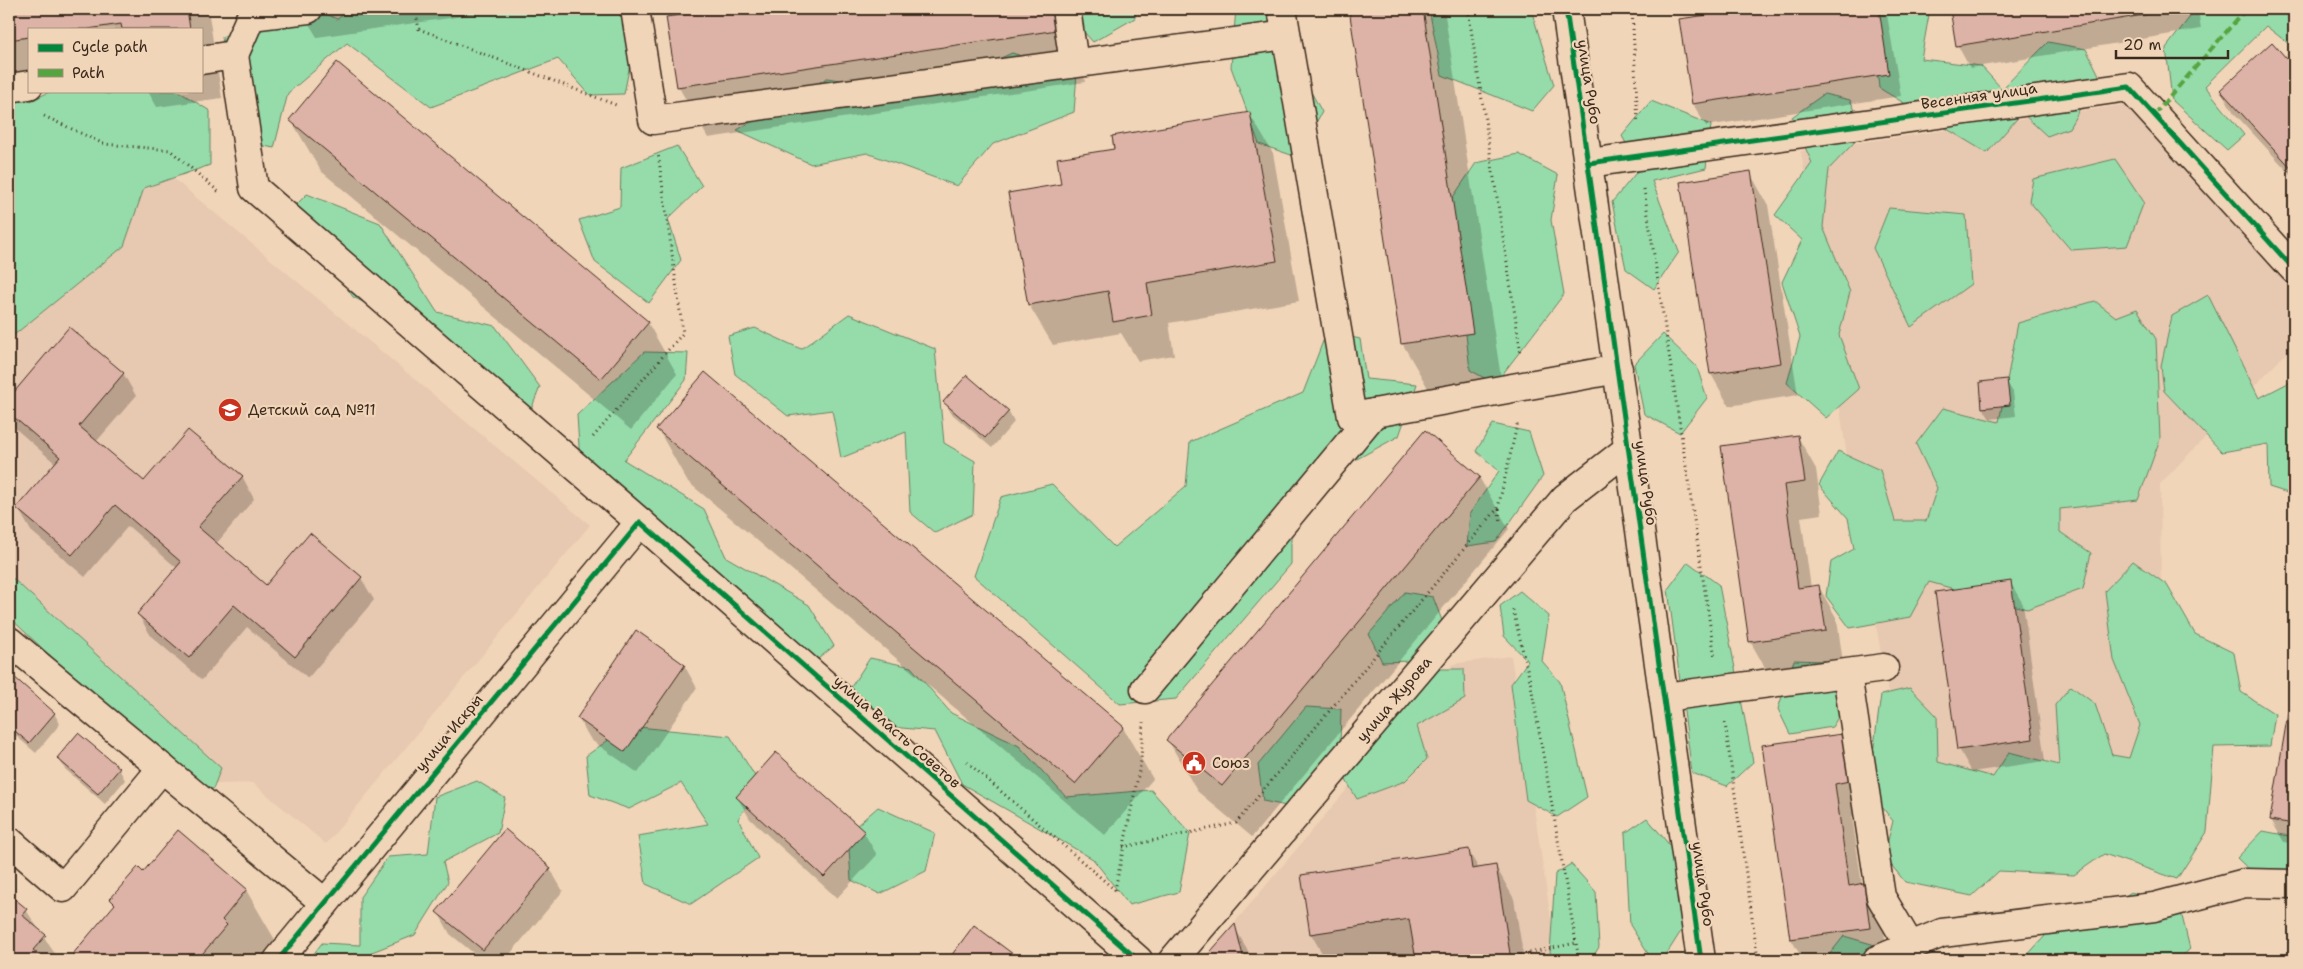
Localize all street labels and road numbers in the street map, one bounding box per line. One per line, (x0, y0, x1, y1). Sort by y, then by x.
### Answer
street label: улица Рубо (1572, 38, 1606, 126)
street label: Весенняя улица (1920, 78, 2039, 114)
street label: улица Рубо (1630, 439, 1662, 527)
street label: улица Журова (1352, 652, 1437, 746)
street label: улица Власть Советов (829, 671, 965, 793)
street label: улица Искры (411, 690, 487, 776)
street label: улица Рубо (1687, 840, 1719, 928)

